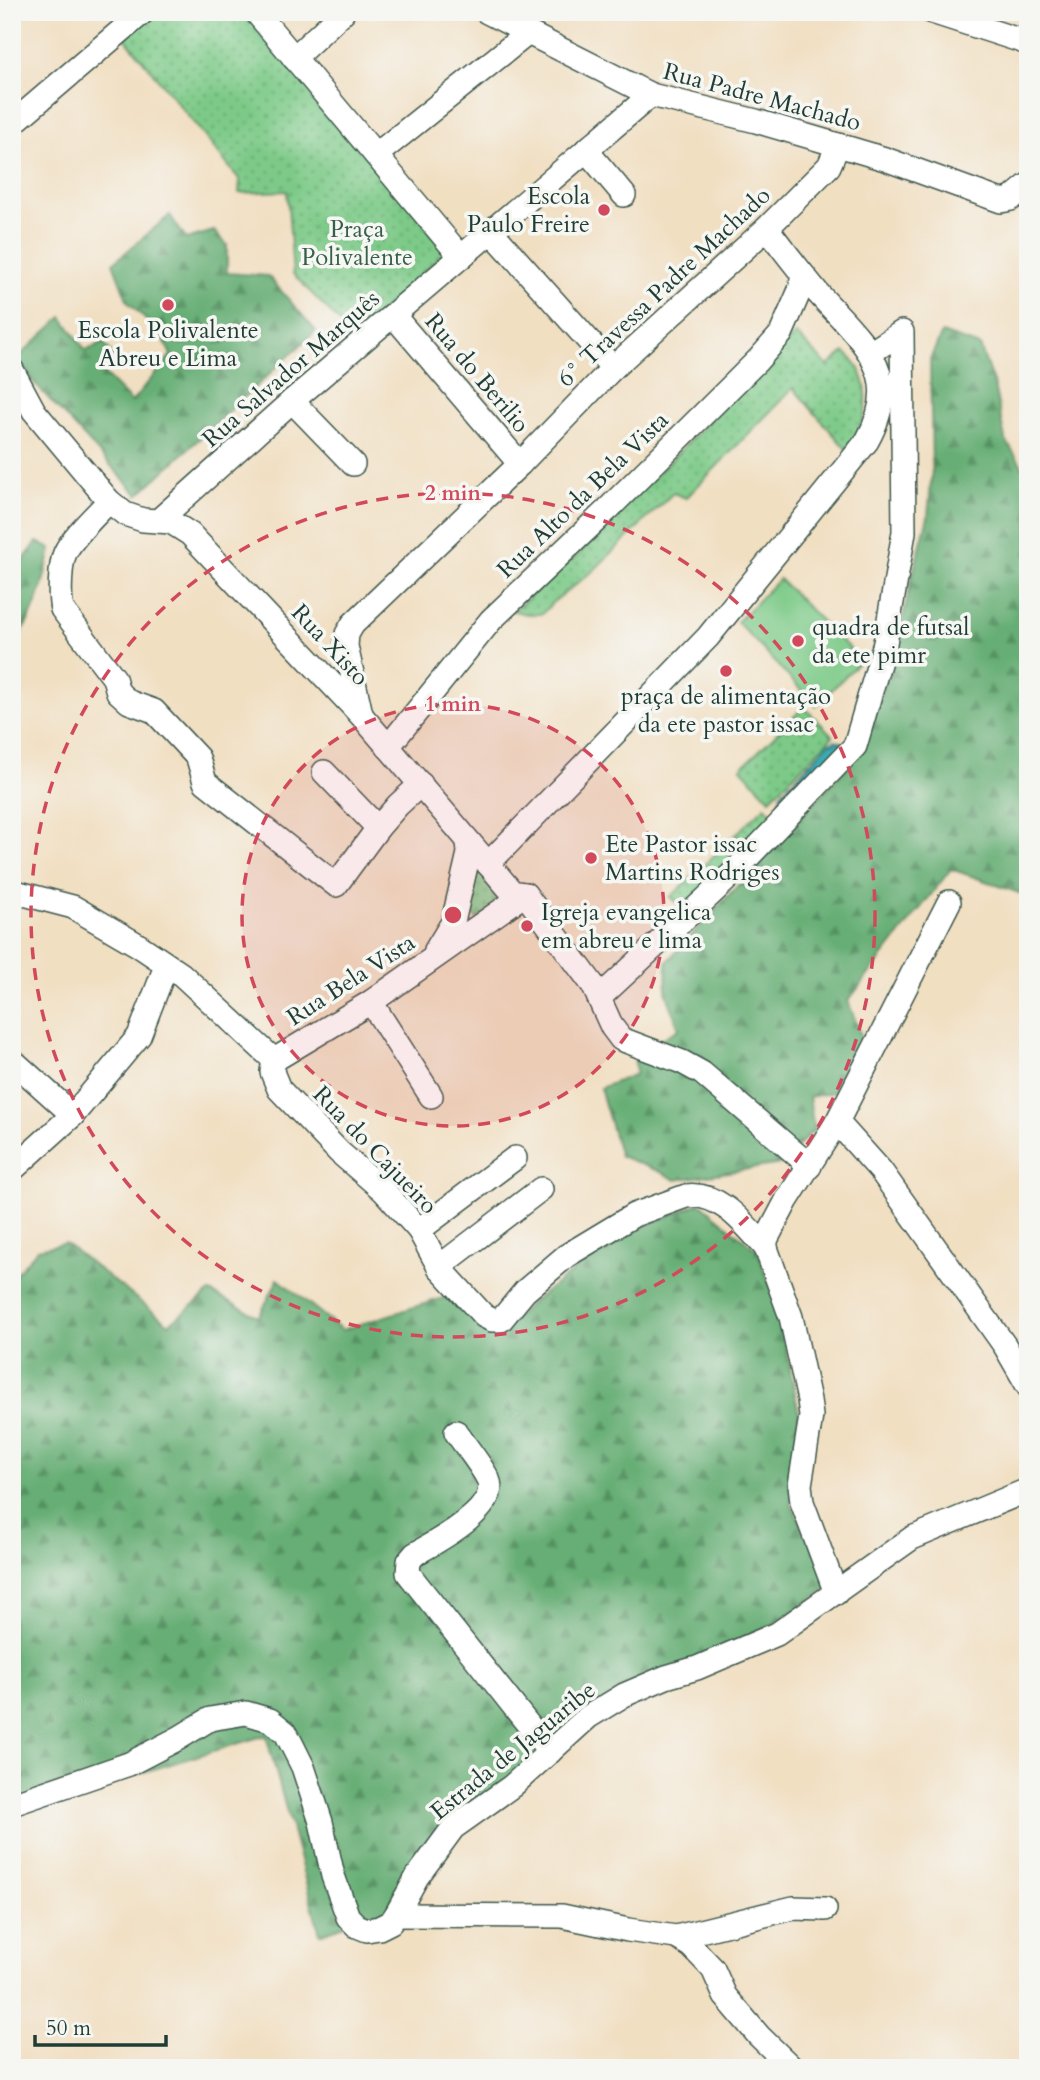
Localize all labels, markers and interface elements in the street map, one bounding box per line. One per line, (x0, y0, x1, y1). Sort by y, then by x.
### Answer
street label: Rua Padre Machado (660, 55, 864, 139)
street label: 6° Travessa Padre Machado (550, 179, 778, 395)
place label: Escola Paulo Freire (467, 180, 591, 241)
marker: Escola Paulo Freire (596, 202, 612, 218)
park label: Praça Polivalente (301, 213, 413, 274)
street label: Rua Salvador Marquês (195, 283, 387, 455)
marker: Escola Polivalente Abreu e Lima (160, 297, 176, 313)
street label: Rua do Berilio (417, 306, 537, 440)
place label: Escola Polivalente Abreu e Lima (77, 314, 259, 375)
street label: Rua Alto da Bela Vista (490, 404, 677, 586)
text: 2 min (425, 479, 481, 508)
street label: Rua Xisto (284, 597, 376, 693)
place label: quadra de futsal da ete pimr (812, 611, 969, 672)
marker: quadra de futsal da ete pimr (790, 633, 806, 649)
marker: praça de alimentação da ete pastor issac (718, 663, 734, 679)
place label: praça de alimentação da ete pastor issac (621, 680, 831, 741)
text: 1 min (425, 690, 481, 719)
place label: Ete Pastor issac Martins Rodriges (605, 828, 779, 889)
marker: Ete Pastor issac Martins Rodriges (583, 850, 599, 866)
place label: Igreja evangelica em abreu e lima (541, 896, 712, 957)
centre of rings (441, 903, 465, 927)
marker: Igreja evangelica em abreu e lima (519, 918, 535, 934)
street label: Rua Bela Vista (280, 926, 422, 1034)
street label: Rua do Cajueiro (305, 1079, 445, 1221)
street label: Estrada de Jaguaribe (423, 1674, 603, 1828)
scale bar (35, 2003, 166, 2047)
text: 50 m (46, 2014, 91, 2043)

